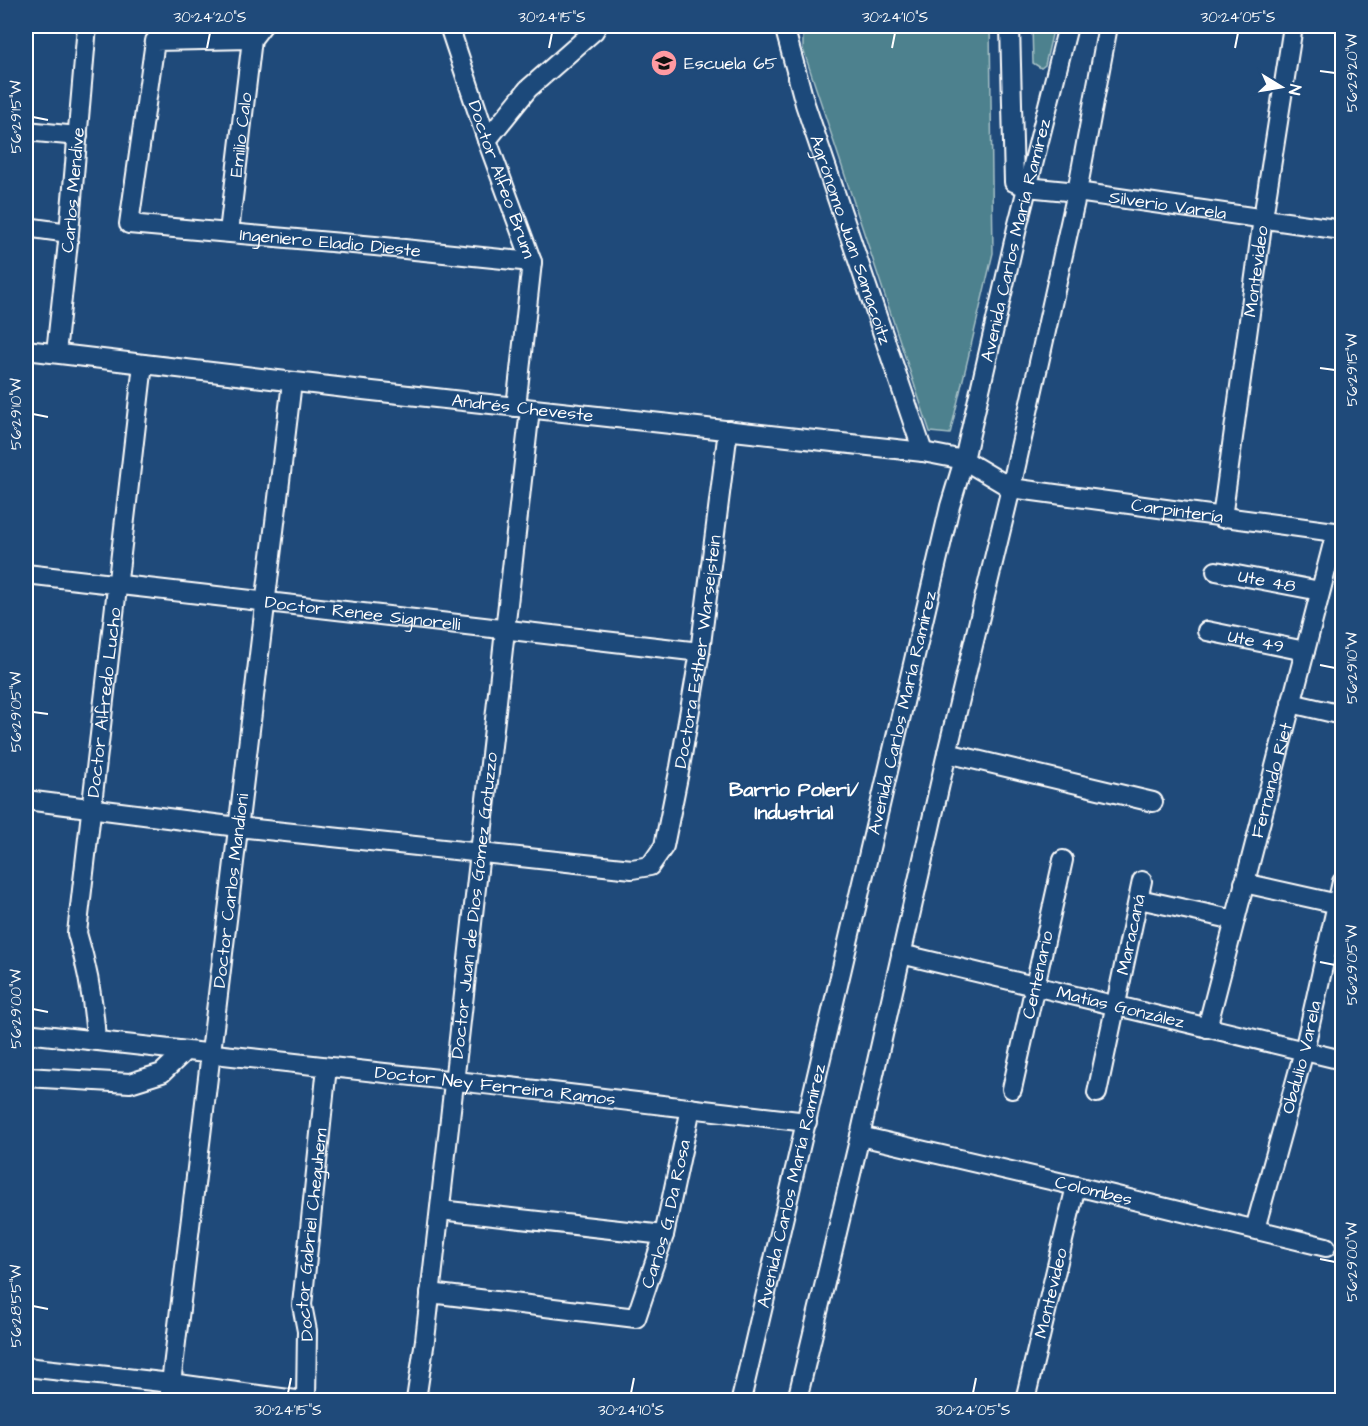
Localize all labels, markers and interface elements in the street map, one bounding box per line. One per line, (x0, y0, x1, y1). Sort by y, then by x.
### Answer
text: 30°24'20"S (174, 7, 247, 28)
text: 30°24'15"S (518, 7, 586, 28)
text: 30°24'10"S (862, 7, 928, 28)
text: 30°24'05"S (1201, 7, 1276, 28)
text: 56°29'20"W (1342, 34, 1363, 112)
school or university icon: Escuela 65 (649, 48, 679, 78)
place label: Escuela 65 (684, 51, 777, 76)
north arrow (1251, 57, 1311, 117)
text: 56°29'15"W (6, 80, 27, 154)
text: N (1283, 83, 1306, 97)
street label: Emilio Calo (223, 91, 258, 178)
street label: Doctor Alfeo Brum (462, 97, 542, 261)
street label: Avenida Carlos María Ramírez (974, 116, 1057, 364)
street label: Carlos Mendive (54, 126, 91, 254)
street label: Agrónomo Juan Samacoitz (804, 132, 898, 348)
street label: Silverio Varela (1107, 184, 1228, 226)
street label: Ingeniero Eladio Dieste (239, 221, 422, 263)
street label: Montevideo (1237, 224, 1274, 319)
text: 56°29'15"W (1342, 333, 1363, 407)
text: 56°29'10"W (6, 378, 27, 450)
street label: Andrés Cheveste (451, 387, 595, 428)
street label: Carpintería (1130, 492, 1225, 529)
street label: Doctora Esther Warsejstein (668, 534, 727, 770)
street label: Ute 48 (1236, 563, 1298, 599)
street label: Avenida Carlos María Ramírez (861, 588, 942, 837)
street label: Doctor Renee Signorelli (264, 589, 462, 637)
street label: Doctor Alfredo Lucho (80, 606, 127, 799)
street label: Ute 49 (1226, 623, 1286, 659)
text: 56°29'10"W (1342, 632, 1363, 704)
text: 56°29'05"W (6, 672, 27, 752)
street label: Fernando Riet (1244, 719, 1299, 841)
street label: Doctor Juan de Dios Gómez Gotuzzo (444, 751, 504, 1060)
district label: Barrio Poleri/ Industrial (729, 776, 860, 827)
street label: Doctor Carlos Mandioni (206, 792, 255, 989)
street label: Maracaná (1110, 892, 1151, 977)
text: 56°29'05"W (1342, 925, 1363, 1005)
street label: Centenario (1016, 928, 1059, 1021)
text: 56°29'00"W (6, 969, 27, 1049)
street label: Matías González (1054, 979, 1187, 1034)
street label: Obdulio Varela (1275, 998, 1327, 1116)
street label: Doctor Ney Ferreira Ramos (373, 1059, 617, 1111)
street label: Avenida Carlos María Ramírez (751, 1061, 832, 1310)
street label: Doctor Gabriel Cheguhem (289, 1127, 333, 1341)
street label: Carlos G. Da Rosa (634, 1137, 696, 1291)
street label: Colombes (1053, 1169, 1135, 1212)
text: 56°29'00"W (1342, 1222, 1363, 1302)
street label: Montevideo (1028, 1245, 1073, 1341)
text: 56°28'55"W (6, 1265, 27, 1347)
text: 30°24'15"S (254, 1400, 322, 1421)
text: 30°24'10"S (598, 1400, 664, 1421)
text: 30°24'05"S (936, 1400, 1011, 1421)

